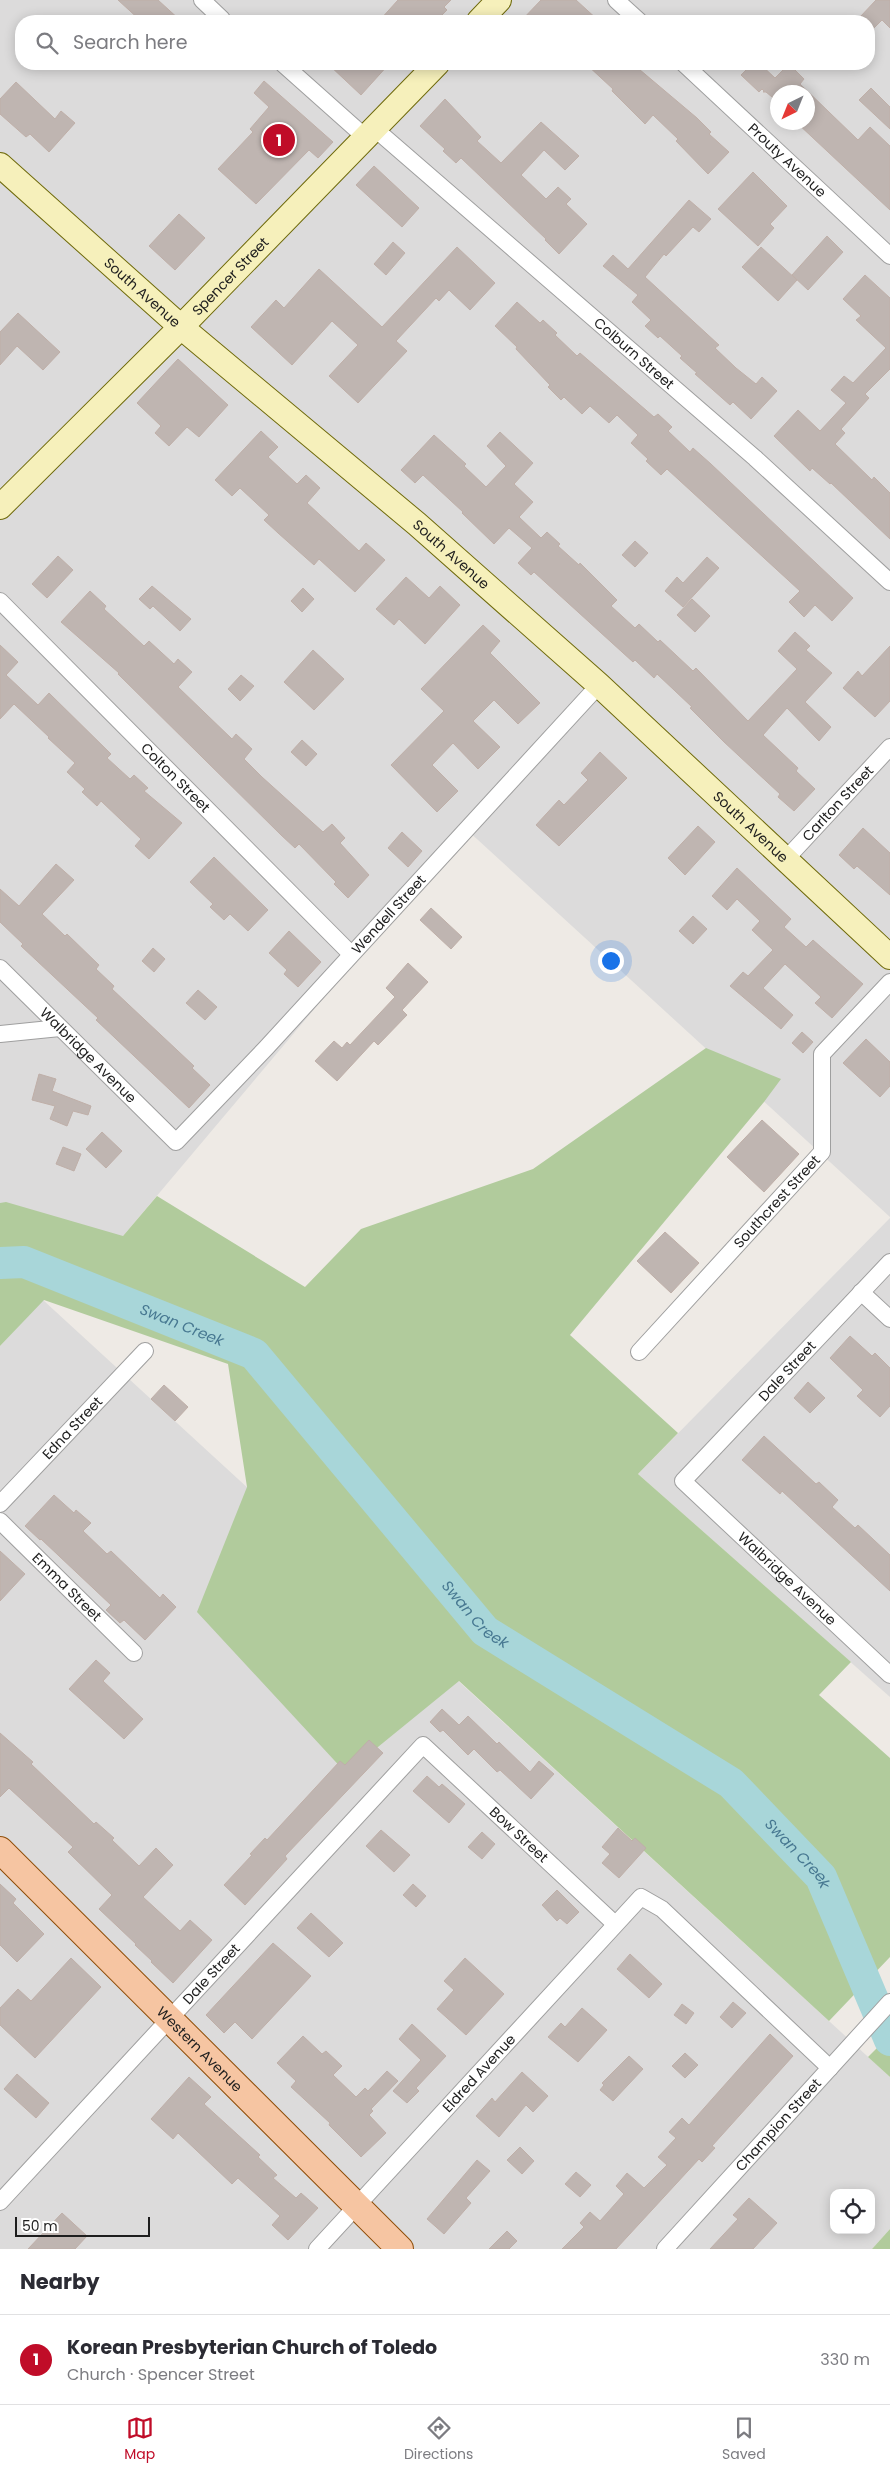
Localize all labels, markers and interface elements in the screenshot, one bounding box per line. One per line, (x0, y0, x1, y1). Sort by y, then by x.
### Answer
search box (15, 15, 875, 70)
icon: search (33, 29, 61, 57)
text: Search here (73, 29, 187, 56)
north arrow (770, 85, 815, 130)
street label: Prouty Avenue (744, 119, 831, 202)
pin: 1 (263, 121, 295, 159)
street label: Spencer Street (187, 233, 273, 320)
street label: South Avenue (100, 253, 185, 332)
street label: Colburn Street (589, 313, 679, 394)
street label: South Avenue (408, 515, 494, 594)
street label: Colton Street (136, 738, 215, 817)
street label: Carlton Street (797, 761, 878, 846)
street label: South Avenue (709, 787, 793, 867)
street label: Wendell Street (347, 870, 430, 958)
your location (598, 948, 624, 974)
street label: Walbridge Avenue (35, 1003, 141, 1108)
street label: Southcrest Street (729, 1151, 825, 1252)
water label: Swan Creek (137, 1298, 228, 1351)
street label: Dale Street (754, 1336, 820, 1406)
street label: Edna Street (37, 1392, 107, 1464)
street label: Walbridge Avenue (733, 1527, 841, 1630)
street label: Emma Street (28, 1548, 106, 1626)
water label: Swan Creek (437, 1576, 514, 1654)
street label: Bow Street (485, 1802, 553, 1867)
water label: Swan Creek (760, 1814, 836, 1893)
street label: Dale Street (178, 1939, 245, 2009)
street label: Western Avenue (152, 2002, 247, 2097)
street label: Eldred Avenue (438, 2029, 520, 2117)
street label: Champion Street (731, 2074, 826, 2176)
map controls (830, 2189, 875, 2234)
button: locate (830, 2189, 875, 2234)
scale bar (15, 2214, 150, 2237)
text: 50 m (22, 2216, 58, 2236)
text: Nearby (20, 2267, 100, 2296)
text: Korean Presbyterian Church of Toledo (67, 2334, 437, 2361)
text: 1 (33, 2348, 39, 2371)
text: 330 m (820, 2348, 870, 2371)
text: Church · Spencer Street (67, 2363, 255, 2386)
tab: Map (124, 2414, 155, 2465)
tab: Directions (404, 2414, 473, 2465)
tab: Saved (722, 2414, 766, 2465)

